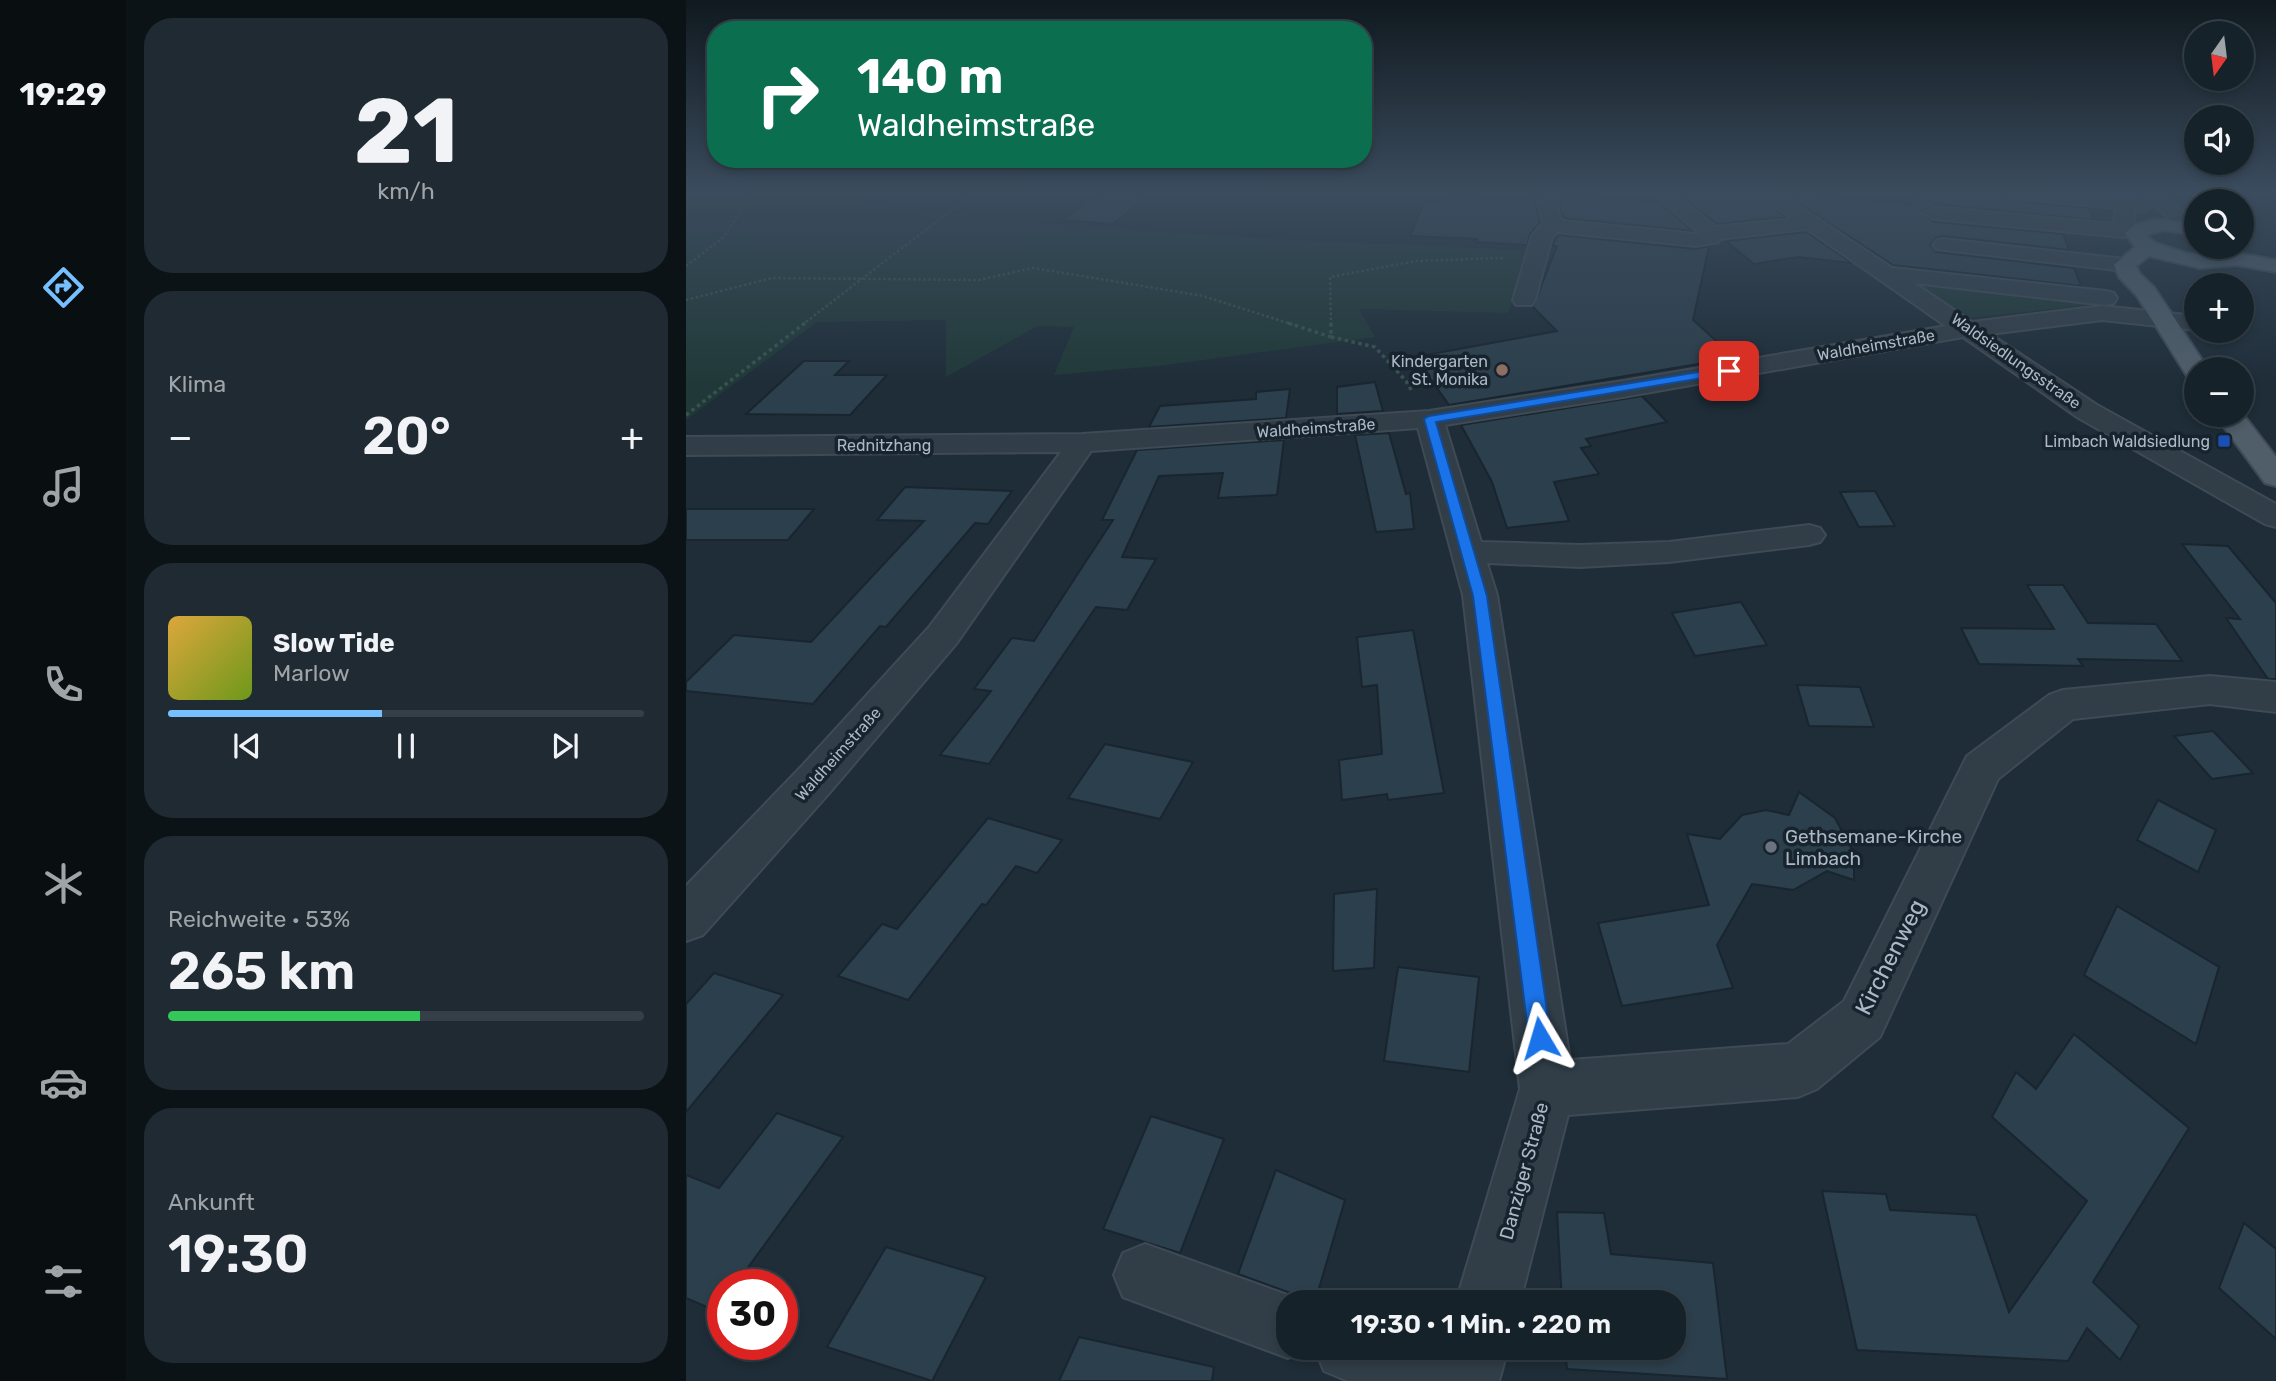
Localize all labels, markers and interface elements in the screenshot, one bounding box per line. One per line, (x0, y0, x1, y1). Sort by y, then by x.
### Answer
north arrow (2184, 21, 2254, 91)
map controls (2184, 21, 2254, 427)
text: 140 m (857, 47, 1003, 105)
icon: right (742, 49, 833, 140)
text: 19:29 (19, 75, 107, 113)
text: 21 (354, 77, 458, 185)
button: sound (2184, 105, 2254, 175)
text: Waldheimstraße (857, 106, 1095, 144)
text: km/h (377, 177, 435, 205)
button: search (2184, 189, 2254, 259)
icon: directions (39, 263, 88, 312)
button: + (2184, 273, 2254, 343)
street label: Waldsiedlungsstraße (1948, 309, 2084, 413)
street label: Waldheimstraße (1816, 325, 1936, 365)
pin (1699, 341, 1759, 401)
place label: Kindergarten St. Monika (1391, 352, 1488, 389)
icon: arrive (1710, 352, 1748, 390)
button: − (2184, 357, 2254, 427)
marker: Kindergarten St. Monika (1494, 362, 1510, 378)
text: Klima (168, 370, 226, 398)
text: 20° (362, 405, 451, 467)
text: − (168, 414, 193, 460)
text: + (620, 414, 644, 460)
street label: Waldheimstraße (1256, 414, 1376, 442)
place label: Limbach Waldsiedlung (2044, 432, 2210, 451)
marker: Limbach Waldsiedlung (2216, 433, 2232, 449)
street label: Rednitzhang (837, 436, 931, 455)
icon: music (39, 462, 88, 511)
text: Slow Tide (273, 628, 395, 659)
text: Marlow (273, 659, 350, 687)
icon: phone (39, 660, 88, 709)
street label: Waldheimstraße (791, 703, 885, 805)
icon: previous (228, 727, 266, 765)
icon: pause (387, 727, 425, 765)
icon: next (546, 727, 584, 765)
place label: Gethsemane-Kirche Limbach (1785, 825, 1962, 870)
marker: Gethsemane-Kirche Limbach (1763, 839, 1779, 855)
icon: climate (39, 859, 88, 908)
street label: Kirchenweg (1849, 895, 1931, 1019)
text: Reichweite · 53% (168, 905, 350, 933)
text: 265 km (168, 940, 355, 1002)
position arrow (1503, 1001, 1577, 1075)
icon: car (39, 1058, 88, 1107)
street label: Danziger Straße (1495, 1100, 1553, 1242)
text: Ankunft (168, 1188, 255, 1216)
text: 19:30 (168, 1223, 309, 1285)
icon: filters (39, 1257, 88, 1306)
speed limit sign: 30 (707, 1269, 798, 1360)
text: 19:30 · 1 Min. · 220 m (1351, 1309, 1611, 1340)

